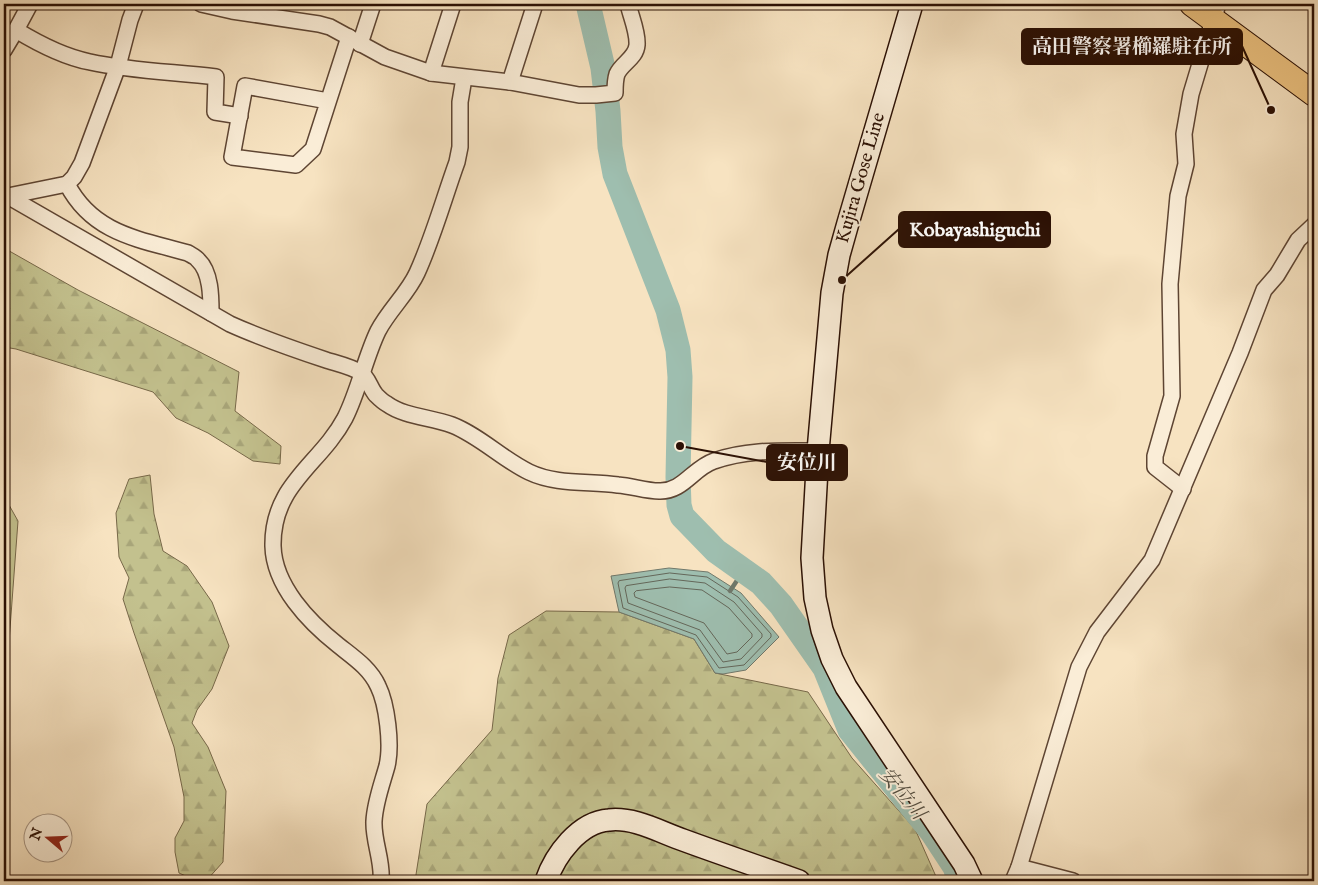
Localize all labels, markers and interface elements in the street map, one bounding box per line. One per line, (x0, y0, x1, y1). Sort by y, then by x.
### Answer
callout: 高田警察署櫛羅駐在所 (1022, 29, 1242, 64)
text: 高田警察署櫛羅駐在所 (1032, 35, 1232, 60)
street label: Kujira Gose Line (831, 110, 891, 246)
callout: Kobayashiguchi (899, 212, 1050, 247)
text: Kobayashiguchi (909, 218, 1041, 243)
callout: 安位川 (767, 445, 847, 480)
text: 安位川 (777, 451, 837, 476)
water label: 安位川 (873, 763, 932, 827)
north arrow (22, 812, 72, 862)
text: N (26, 825, 47, 844)

